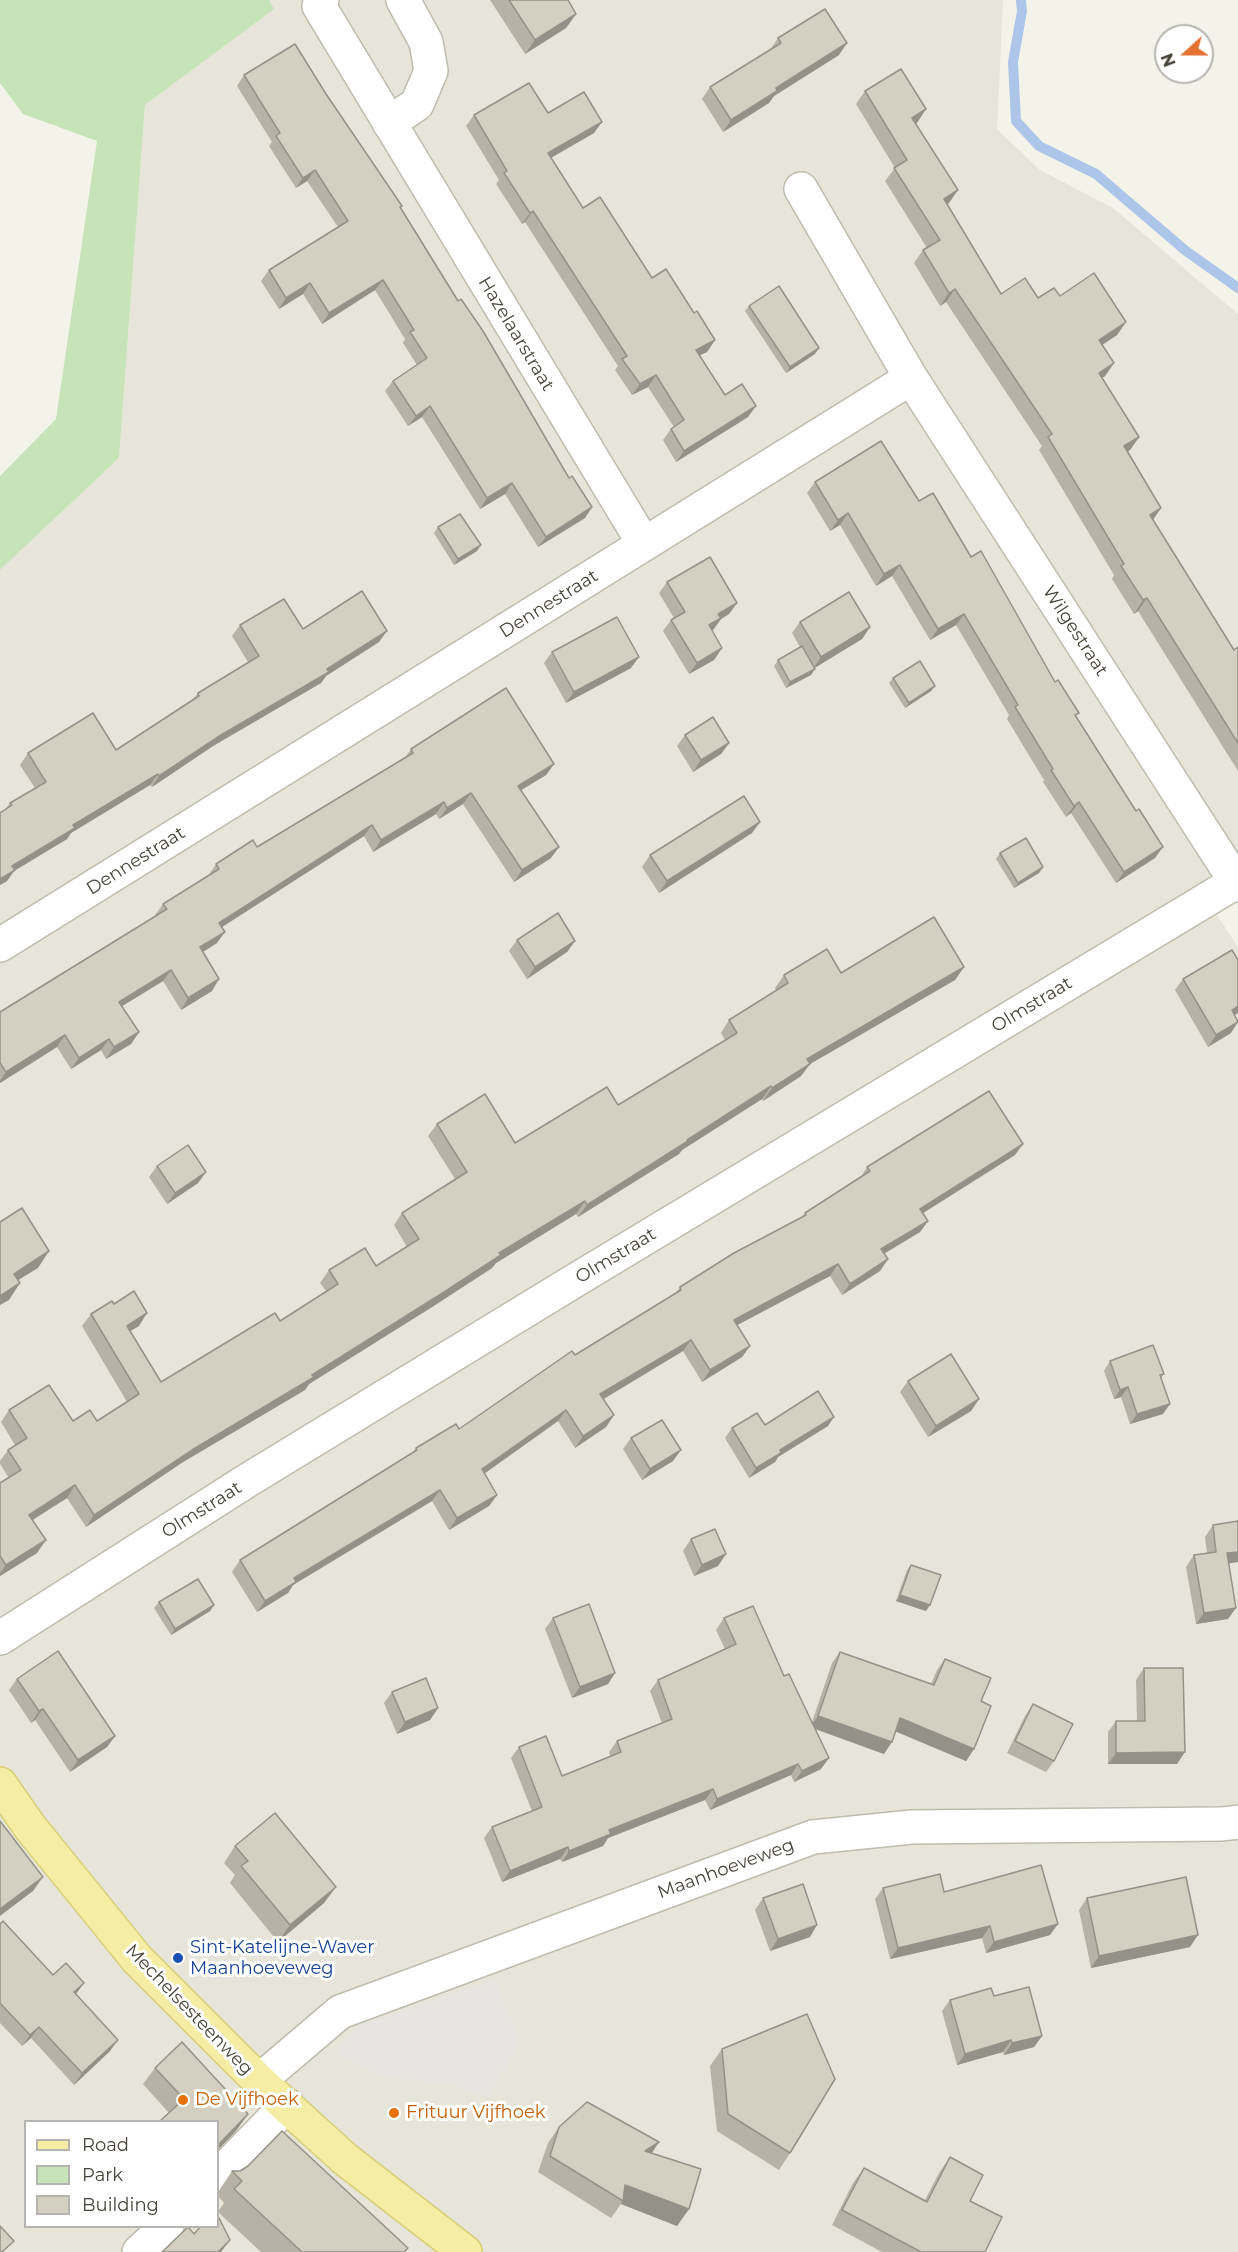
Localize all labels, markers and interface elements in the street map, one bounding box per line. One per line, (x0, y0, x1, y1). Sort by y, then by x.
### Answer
north arrow (1154, 24, 1214, 84)
text: N (1157, 50, 1180, 69)
street label: Hazelaarstraat (473, 273, 559, 395)
street label: Dennestraat (496, 565, 602, 643)
street label: Wilgestraat (1038, 582, 1112, 680)
street label: Dennestraat (83, 822, 189, 900)
street label: Olmstraat (988, 973, 1076, 1037)
street label: Olmstraat (572, 1224, 660, 1288)
street label: Olmstraat (158, 1477, 246, 1543)
street label: Maanhoeveweg (655, 1834, 797, 1904)
place label: Sint-Katelijne-Waver Maanhoeveweg (190, 1937, 374, 1980)
street label: Mechelsesteenweg (121, 1940, 257, 2080)
marker: Sint-Katelijne-Waver Maanhoeveweg (171, 1951, 185, 1965)
place label: De Vijfhoek (195, 2089, 299, 2111)
marker: De Vijfhoek (176, 2093, 190, 2107)
place label: Frituur Vijfhoek (406, 2102, 546, 2124)
marker: Frituur Vijfhoek (387, 2106, 401, 2120)
legend (24, 2120, 219, 2228)
text: Road (82, 2134, 129, 2156)
text: Park (82, 2164, 123, 2186)
text: Building (82, 2194, 159, 2216)

